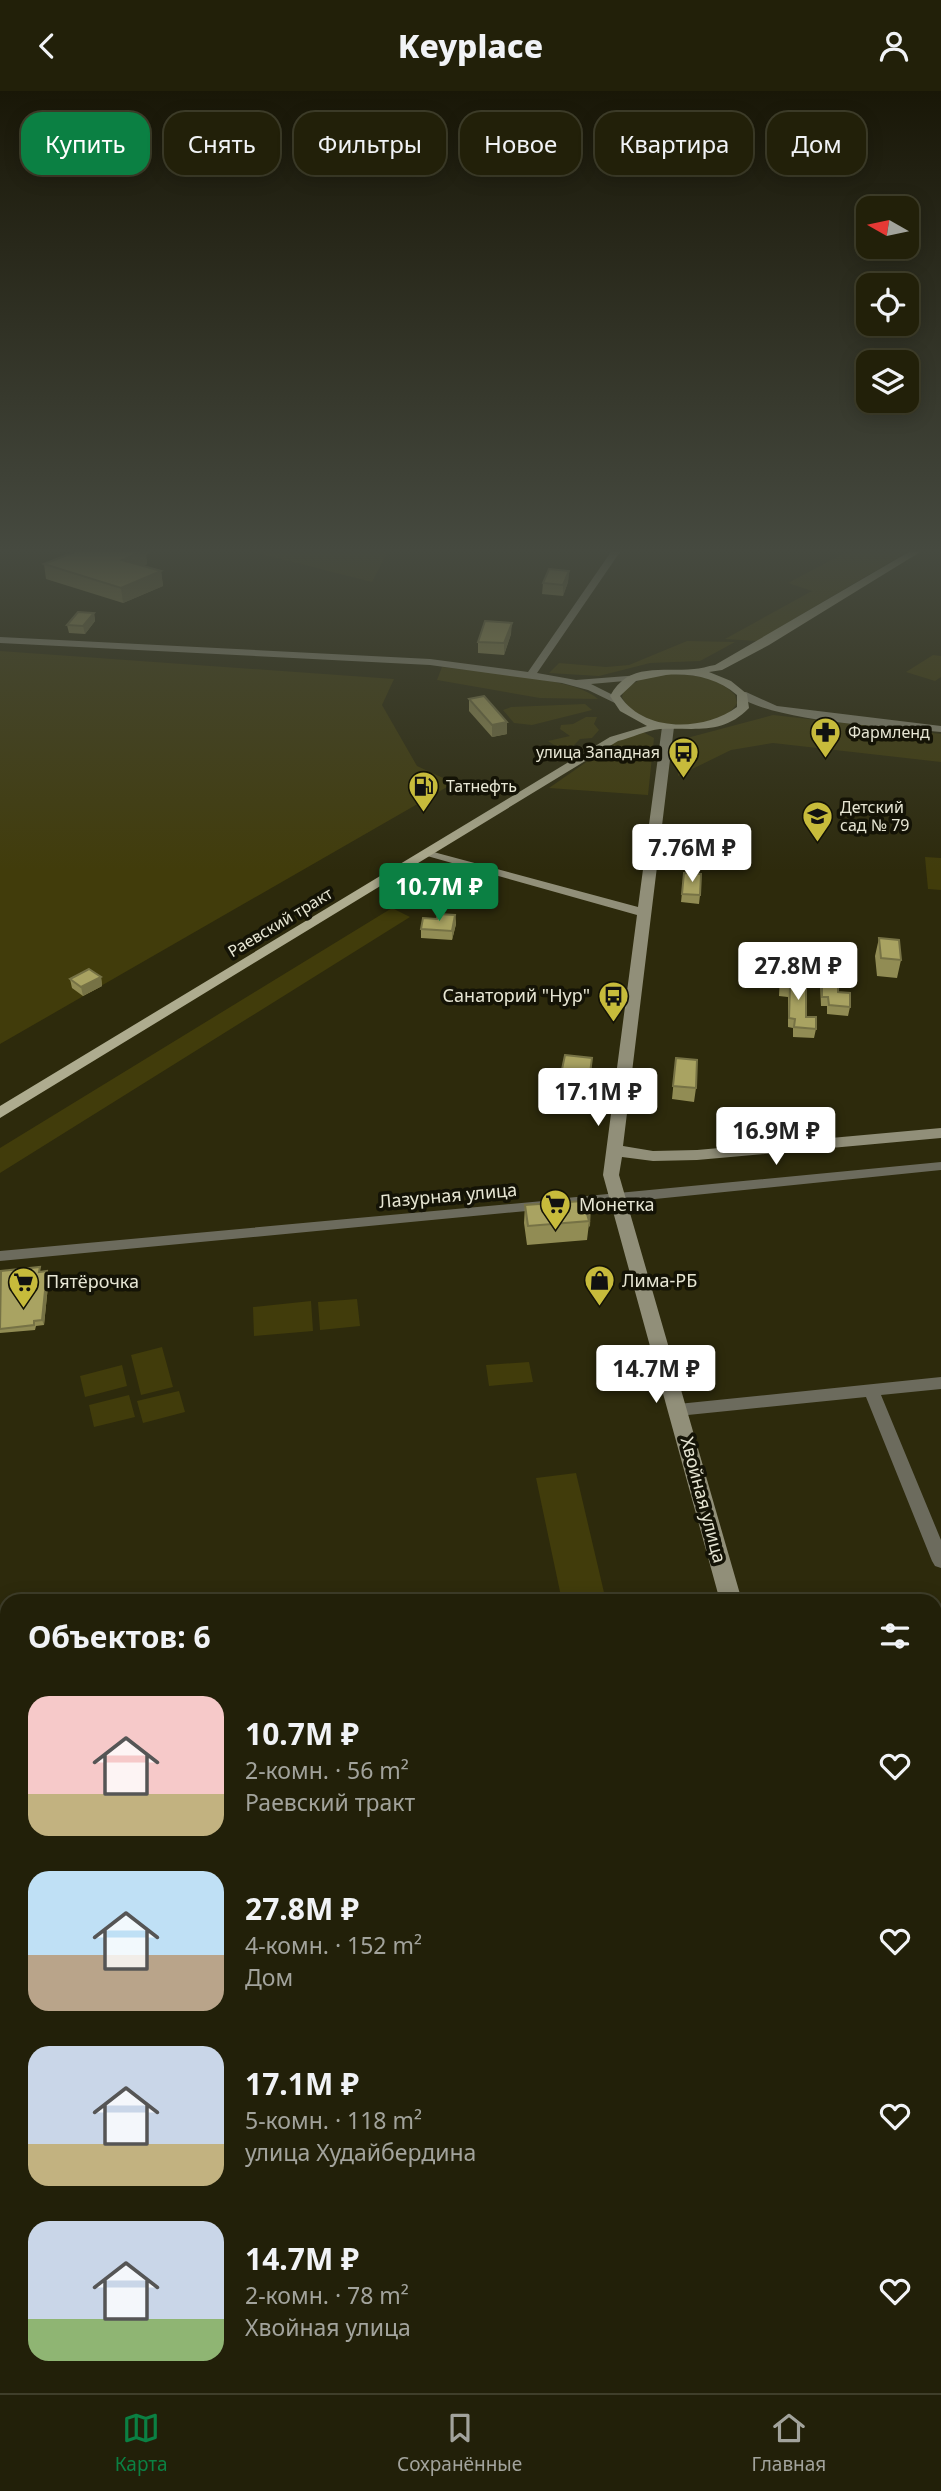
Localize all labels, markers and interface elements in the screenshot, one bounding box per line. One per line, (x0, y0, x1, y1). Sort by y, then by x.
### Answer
text: Keyplace (398, 24, 543, 67)
icon: back (28, 27, 66, 65)
icon: person (875, 27, 913, 65)
chip: Купить (21, 112, 150, 175)
chip: Снять (164, 112, 280, 175)
chip: Фильтры (294, 112, 446, 175)
chip: Новое (460, 112, 581, 175)
chip: Квартира (595, 112, 753, 175)
chip: Дом (767, 112, 866, 175)
north arrow (856, 196, 919, 259)
map controls (856, 196, 919, 413)
button: locate (856, 273, 919, 336)
button: layers (856, 350, 919, 413)
pharmacy icon: Фармленд (808, 715, 842, 759)
place label: Фармленд (848, 721, 930, 743)
bus stop icon: улица Западная (666, 735, 700, 779)
place label: улица Западная (536, 741, 660, 763)
fuel station icon: Татнефть (406, 769, 440, 813)
place label: Татнефть (446, 775, 517, 797)
place label: Детский сад № 79 (840, 796, 909, 836)
school or university icon: Детский сад № 79 (800, 799, 834, 843)
pin: 7.76M ₽ (627, 825, 757, 884)
text: 7.76M ₽ (648, 831, 736, 863)
pin: 10.7M ₽ (374, 863, 504, 923)
text: 10.7M ₽ (395, 870, 483, 902)
street label: Раевский тракт (224, 882, 337, 962)
pin: 27.8M ₽ (733, 943, 863, 1002)
text: 27.8M ₽ (754, 949, 842, 981)
bus stop icon: Санаторий "Нур" (596, 979, 630, 1023)
place label: Санаторий "Нур" (443, 983, 590, 1007)
pin: 17.1M ₽ (533, 1069, 663, 1128)
text: 17.1M ₽ (554, 1075, 642, 1107)
pin: 16.9M ₽ (711, 1107, 841, 1167)
text: 16.9M ₽ (732, 1114, 820, 1146)
street label: Лазурная улица (378, 1177, 518, 1213)
supermarket icon: Монетка (539, 1188, 573, 1232)
place label: Монетка (579, 1192, 654, 1216)
shop icon: Лима-РБ (582, 1264, 616, 1308)
supermarket icon: Пятёрочка (6, 1265, 40, 1309)
place label: Лима-РБ (622, 1268, 697, 1292)
place label: Пятёрочка (46, 1269, 139, 1293)
pin: 14.7M ₽ (591, 1345, 721, 1405)
text: 14.7M ₽ (612, 1352, 700, 1384)
street label: Хвойная улица (676, 1434, 732, 1566)
text: Объектов: 6 (28, 1616, 211, 1657)
icon: filters (876, 1617, 914, 1655)
text: 10.7M ₽ (245, 1713, 359, 1754)
icon: home (84, 1724, 168, 1808)
icon: heart (876, 1747, 914, 1785)
text: 2-комн. · 56 m² (245, 1754, 409, 1786)
text: Раевский тракт (245, 1786, 415, 1818)
text: 27.8M ₽ (245, 1888, 359, 1929)
icon: home (84, 1899, 168, 1983)
icon: heart (876, 1922, 914, 1960)
text: 4-комн. · 152 m² (245, 1929, 422, 1961)
text: Дом (245, 1961, 293, 1993)
text: 17.1M ₽ (245, 2063, 359, 2104)
icon: home (84, 2074, 168, 2158)
icon: heart (876, 2097, 914, 2135)
text: 5-комн. · 118 m² (245, 2104, 422, 2136)
text: улица Худайбердина (245, 2136, 476, 2168)
text: 14.7M ₽ (245, 2238, 359, 2279)
icon: home (84, 2249, 168, 2333)
icon: heart (876, 2272, 914, 2310)
text: 2-комн. · 78 m² (245, 2279, 409, 2311)
text: Хвойная улица (245, 2311, 411, 2343)
tab: Карта (115, 2409, 168, 2477)
tab: Сохранённые (397, 2409, 522, 2477)
tab: Главная (752, 2409, 826, 2477)

